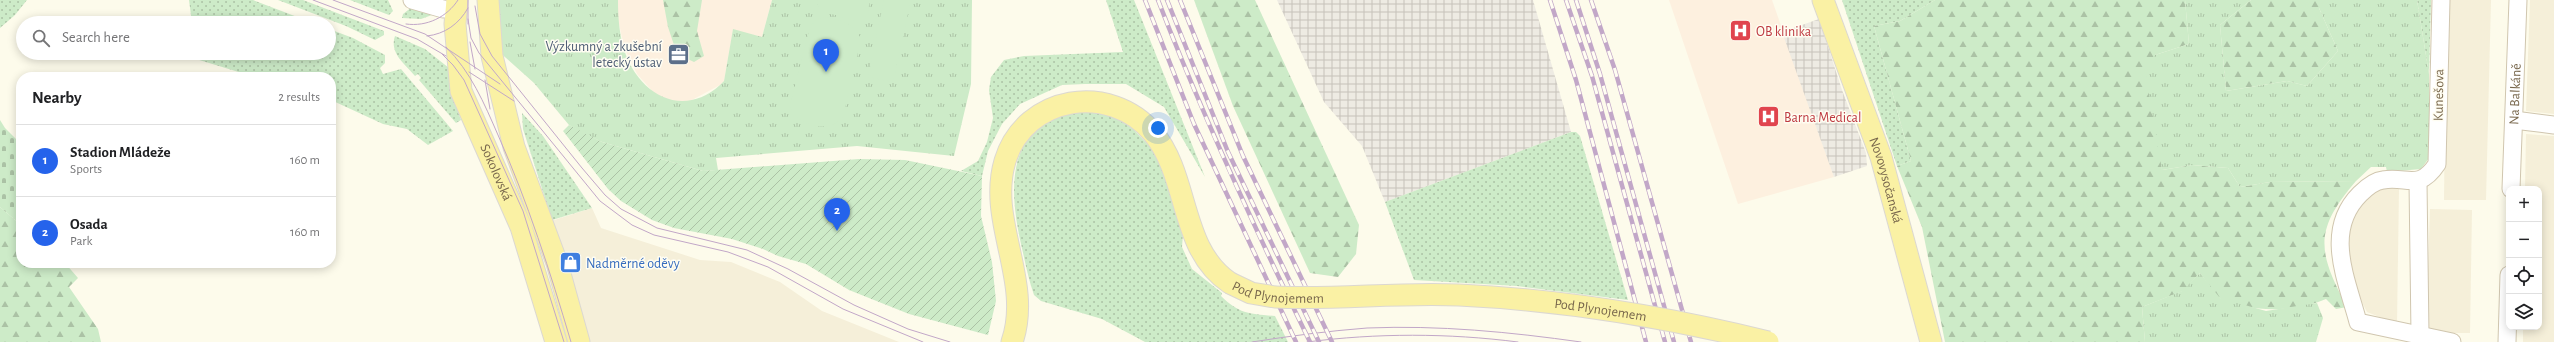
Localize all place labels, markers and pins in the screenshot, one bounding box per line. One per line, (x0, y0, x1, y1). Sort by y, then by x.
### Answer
hospital icon: OB klinika (1728, 18, 1754, 44)
place label: OB klinika (1756, 25, 1812, 39)
pin: 1 (813, 39, 839, 72)
place label: Výzkumný a zkušební letecký ústav (545, 40, 663, 70)
office icon: Výzkumný a zkušební letecký ústav (665, 41, 691, 67)
hospital icon: Barna Medical (1755, 104, 1781, 130)
place label: Barna Medical (1784, 111, 1861, 125)
pin: 2 (824, 198, 850, 231)
shop icon: Nadměrné oděvy (557, 250, 583, 276)
place label: Nadměrné oděvy (586, 257, 680, 271)

